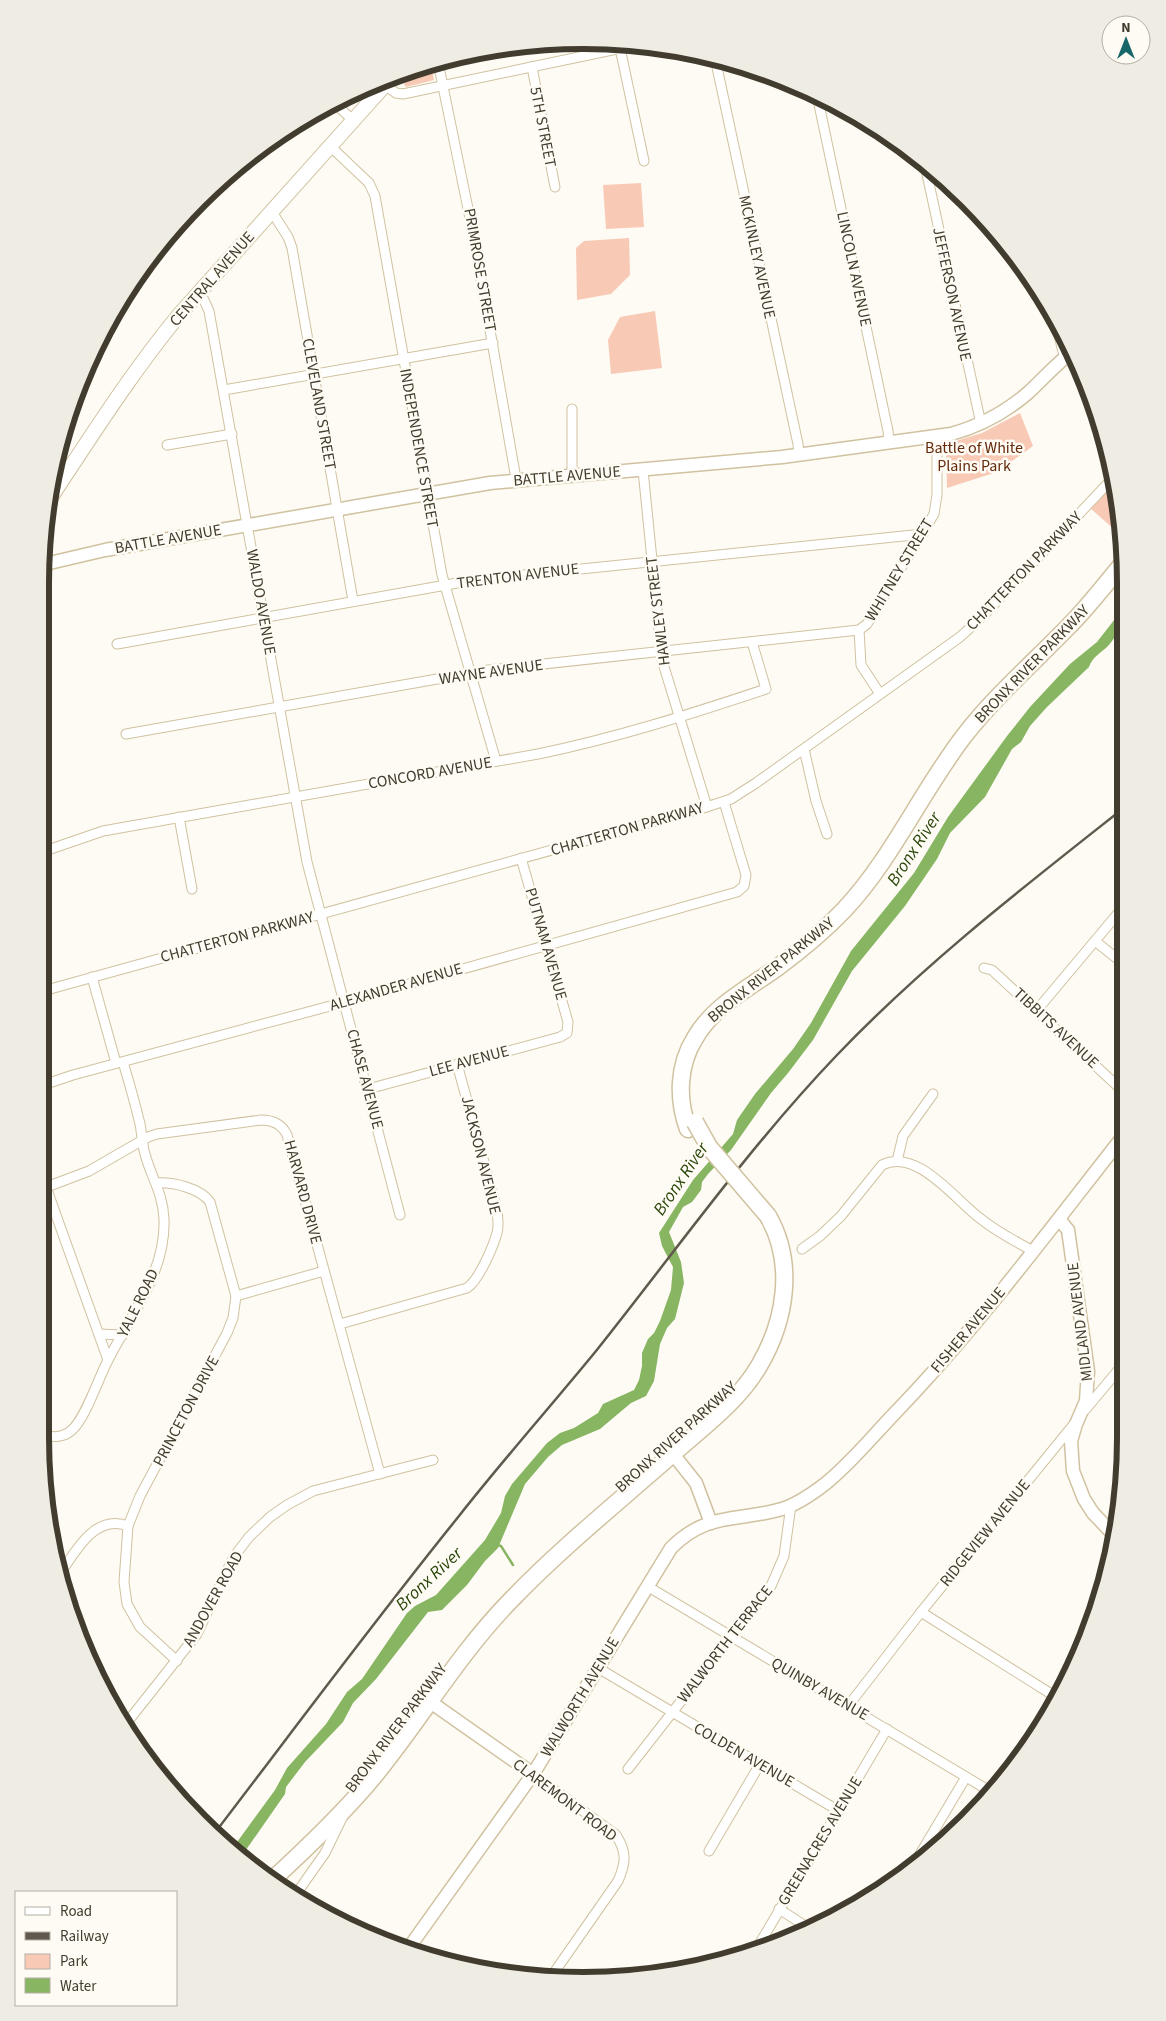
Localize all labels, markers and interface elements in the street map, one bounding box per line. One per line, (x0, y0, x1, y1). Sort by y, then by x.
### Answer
north arrow (1101, 15, 1151, 65)
text: N (1121, 18, 1131, 38)
street label: 5TH STREET (524, 85, 562, 170)
street label: MCKINLEY AVENUE (733, 193, 781, 321)
street label: PRIMROSE STREET (458, 206, 502, 334)
street label: LINCOLN AVENUE (831, 209, 877, 329)
street label: JEFFERSON AVENUE (927, 225, 977, 363)
street label: CENTRAL AVENUE (165, 227, 259, 331)
street label: CLEVELAND STREET (297, 336, 341, 472)
street label: INDEPENDENCE STREET (394, 367, 444, 530)
park label: Battle of White Plains Park (925, 437, 1023, 477)
street label: BATTLE AVENUE (512, 460, 622, 492)
street label: CHATTERTON PARKWAY (961, 506, 1087, 636)
street label: WHITNEY STREET (860, 514, 939, 626)
street label: BATTLE AVENUE (113, 519, 223, 559)
street label: WALDO AVENUE (241, 547, 281, 657)
street label: HAWLEY STREET (640, 555, 676, 667)
street label: TRENTON AVENUE (456, 558, 580, 594)
street label: BRONX RIVER PARKWAY (970, 600, 1095, 728)
street label: WAYNE AVENUE (438, 654, 544, 690)
street label: CONCORD AVENUE (366, 751, 494, 795)
street label: CHATTERTON PARKWAY (548, 797, 706, 861)
water label: Bronx River (881, 807, 948, 891)
street label: PUTNAM AVENUE (519, 885, 573, 1003)
street label: CHATTERTON PARKWAY (158, 906, 317, 968)
street label: BRONX RIVER PARKWAY (703, 912, 839, 1028)
street label: ALEXANDER AVENUE (327, 958, 465, 1016)
street label: TIBBITS AVENUE (1008, 983, 1104, 1073)
street label: CHASE AVENUE (341, 1027, 389, 1131)
street label: LEE AVENUE (427, 1040, 511, 1082)
street label: JACKSON AVENUE (456, 1093, 506, 1217)
street label: HARVARD DRIVE (279, 1137, 327, 1247)
water label: Bronx River (647, 1137, 715, 1221)
street label: MIDLAND AVENUE (1062, 1261, 1098, 1383)
street label: YALE ROAD (112, 1265, 164, 1342)
street label: FISHER AVENUE (925, 1282, 1011, 1378)
street label: PRINCETON DRIVE (148, 1352, 224, 1470)
street label: BRONX RIVER PARKWAY (610, 1376, 742, 1498)
street label: RIDGEVIEW AVENUE (935, 1475, 1035, 1591)
water label: Bronx River (390, 1541, 469, 1617)
street label: ANDOVER ROAD (178, 1547, 248, 1651)
street label: WALWORTH TERRACE (672, 1581, 778, 1707)
street label: WALWORTH AVENUE (535, 1633, 625, 1761)
street label: QUINBY AVENUE (767, 1652, 873, 1726)
street label: BRONX RIVER PARKWAY (340, 1658, 452, 1797)
street label: COLDEN AVENUE (690, 1717, 798, 1793)
street label: CLAREMONT ROAD (508, 1753, 622, 1847)
street label: GREENACRES AVENUE (773, 1772, 867, 1910)
legend (15, 1891, 178, 2006)
text: Road (60, 1901, 92, 1922)
text: Railway (60, 1926, 109, 1947)
text: Park (60, 1951, 89, 1972)
text: Water (60, 1976, 97, 1997)

